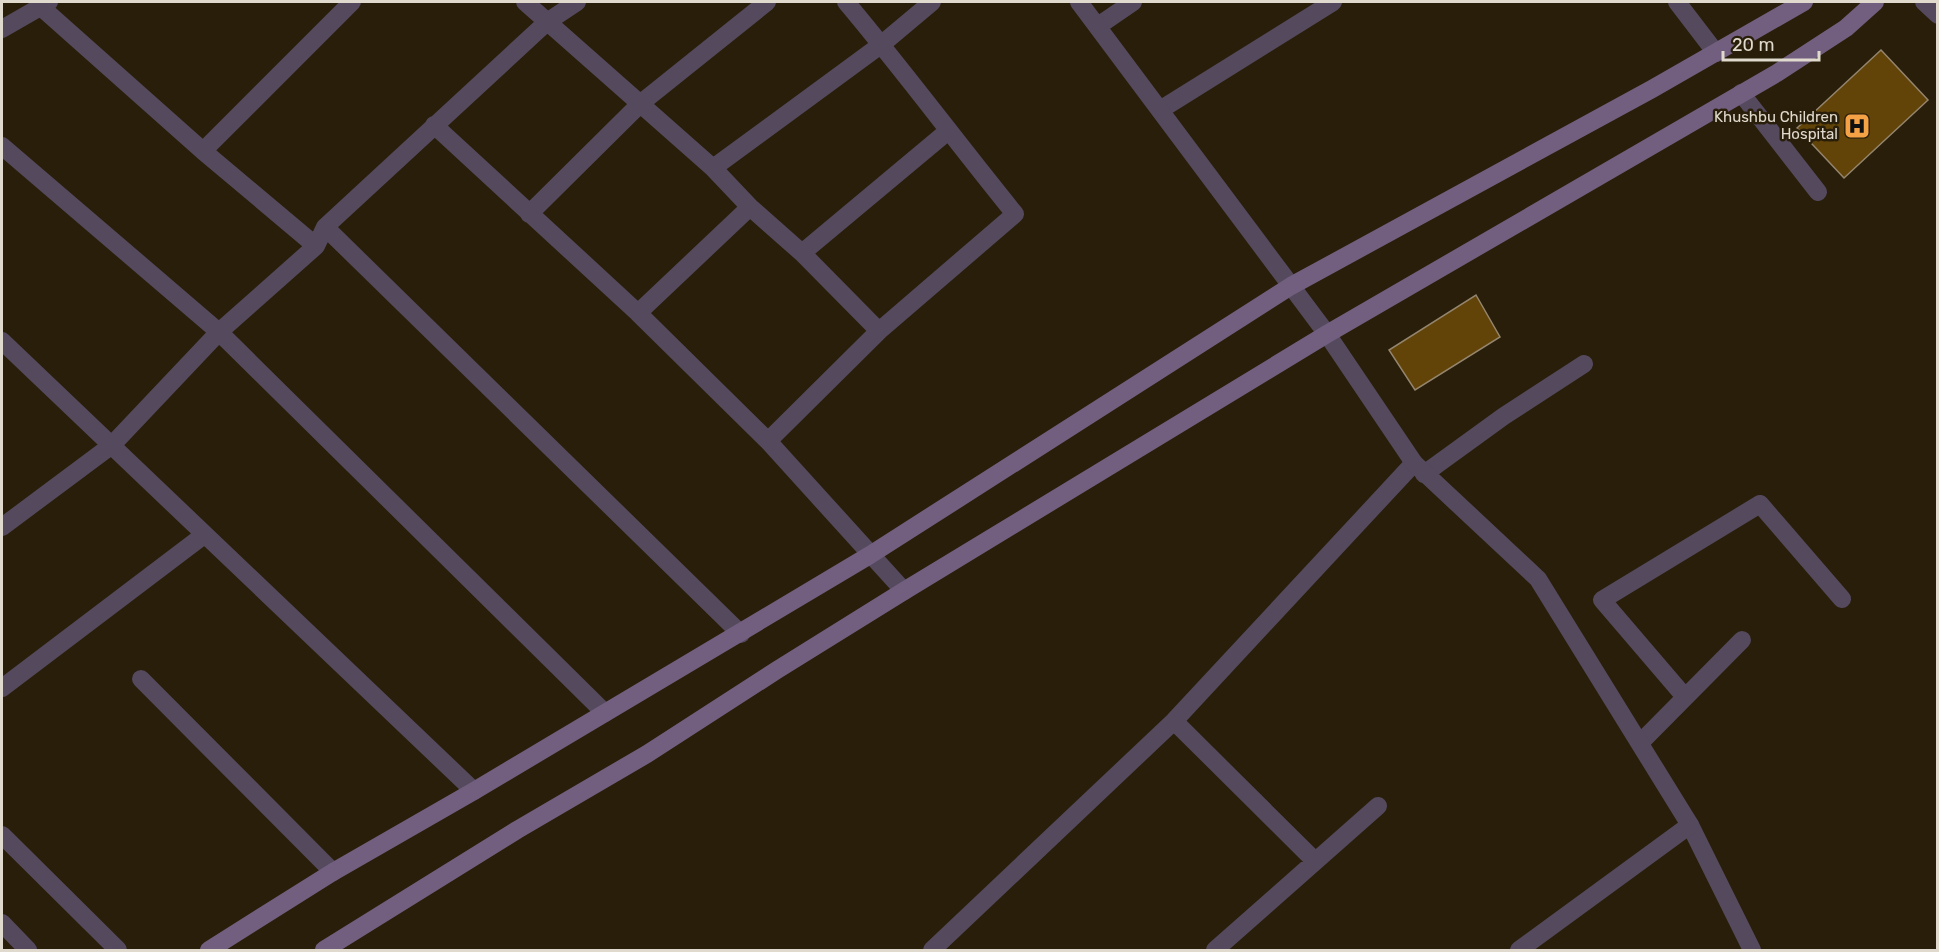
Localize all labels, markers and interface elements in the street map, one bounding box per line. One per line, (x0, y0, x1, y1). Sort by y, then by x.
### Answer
scale bar (1723, 24, 1819, 62)
text: 20 m (1732, 34, 1774, 56)
place label: Khushbu Children Hospital (1714, 108, 1838, 143)
hospital icon: Khushbu Children Hospital (1842, 111, 1872, 141)

